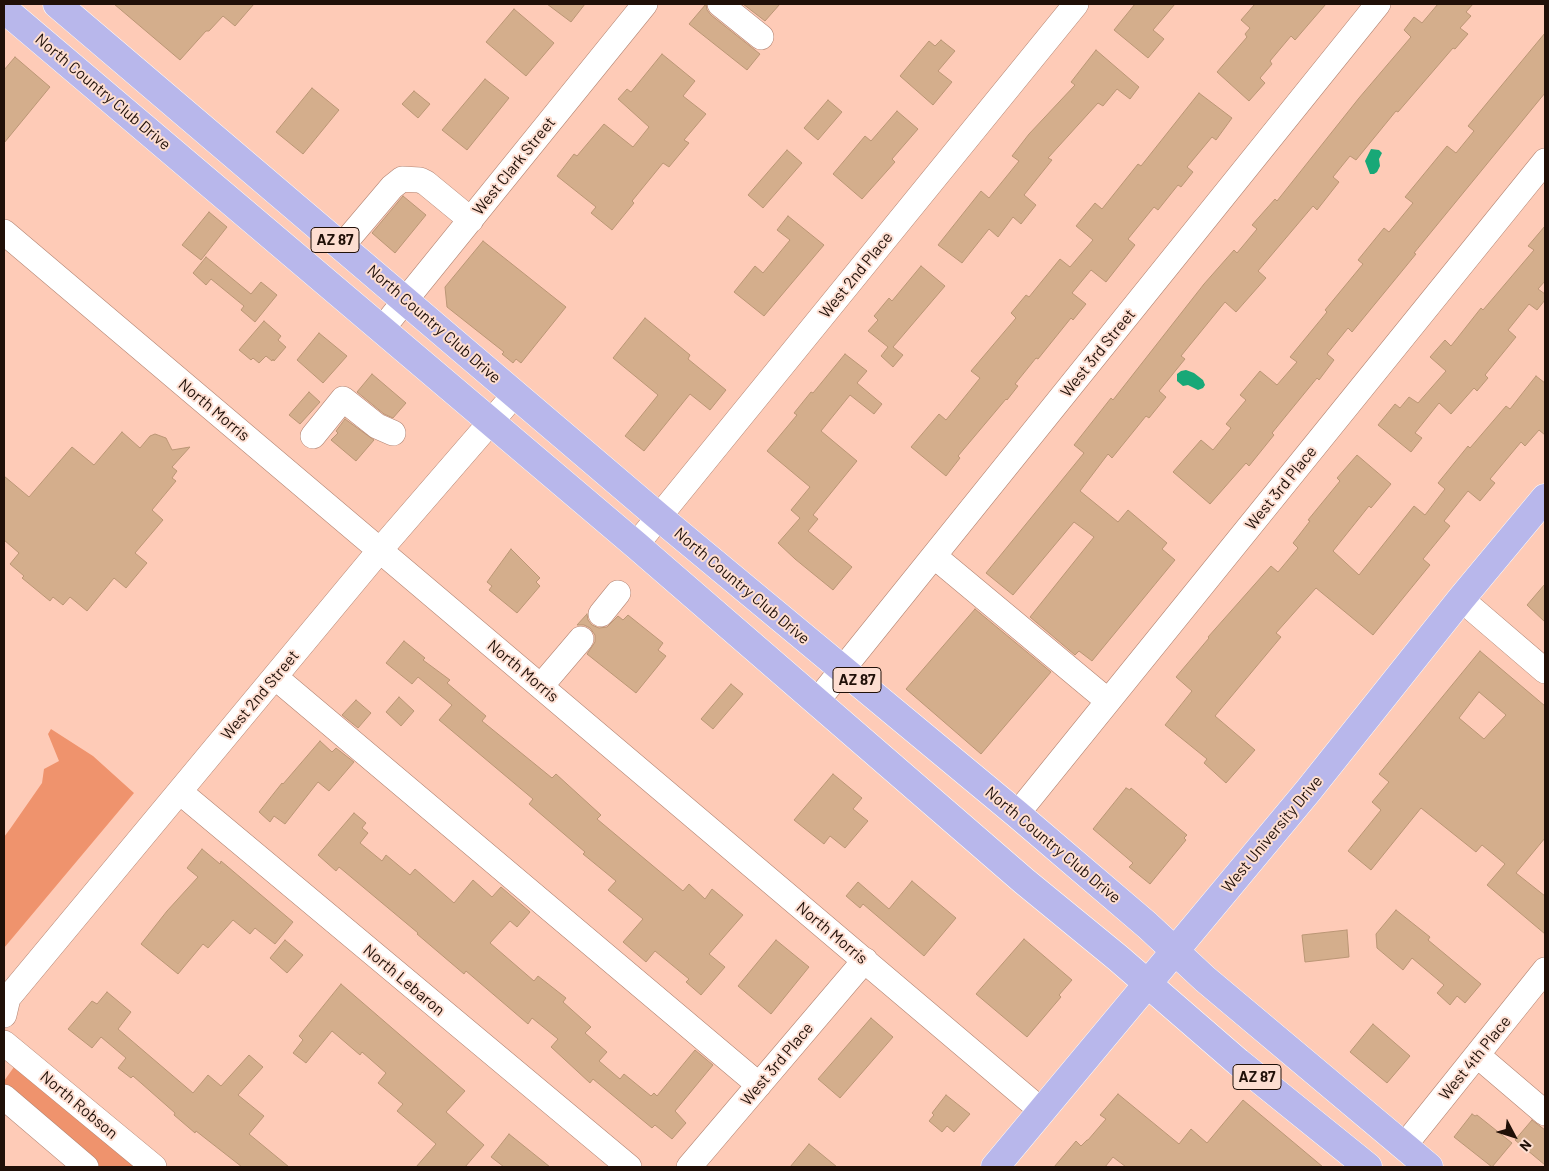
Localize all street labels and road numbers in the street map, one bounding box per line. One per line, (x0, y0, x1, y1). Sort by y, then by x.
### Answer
street label: North Country Club Drive (31, 30, 175, 154)
street label: West Clark Street (469, 113, 559, 219)
road number: AZ 87 (311, 228, 359, 252)
street label: West 2nd Place (815, 228, 897, 322)
street label: North Country Club Drive (363, 261, 505, 387)
street label: West 3rd Street (1057, 305, 1139, 401)
street label: North Morris (175, 375, 253, 445)
street label: West 3rd Place (1241, 442, 1321, 534)
street label: North Country Club Drive (670, 524, 814, 648)
street label: North Morris (484, 636, 562, 706)
street label: West 2nd Street (217, 646, 303, 744)
road number: AZ 87 (833, 668, 881, 692)
street label: West University Drive (1217, 772, 1327, 896)
street label: North Country Club Drive (981, 783, 1125, 907)
street label: North Morris (793, 898, 871, 968)
street label: North Lebaron (359, 940, 449, 1020)
street label: West 4th Place (1435, 1012, 1515, 1104)
street label: West 3rd Place (737, 1019, 817, 1109)
road number: AZ 87 (1233, 1064, 1281, 1090)
street label: North Robson (36, 1067, 122, 1143)

